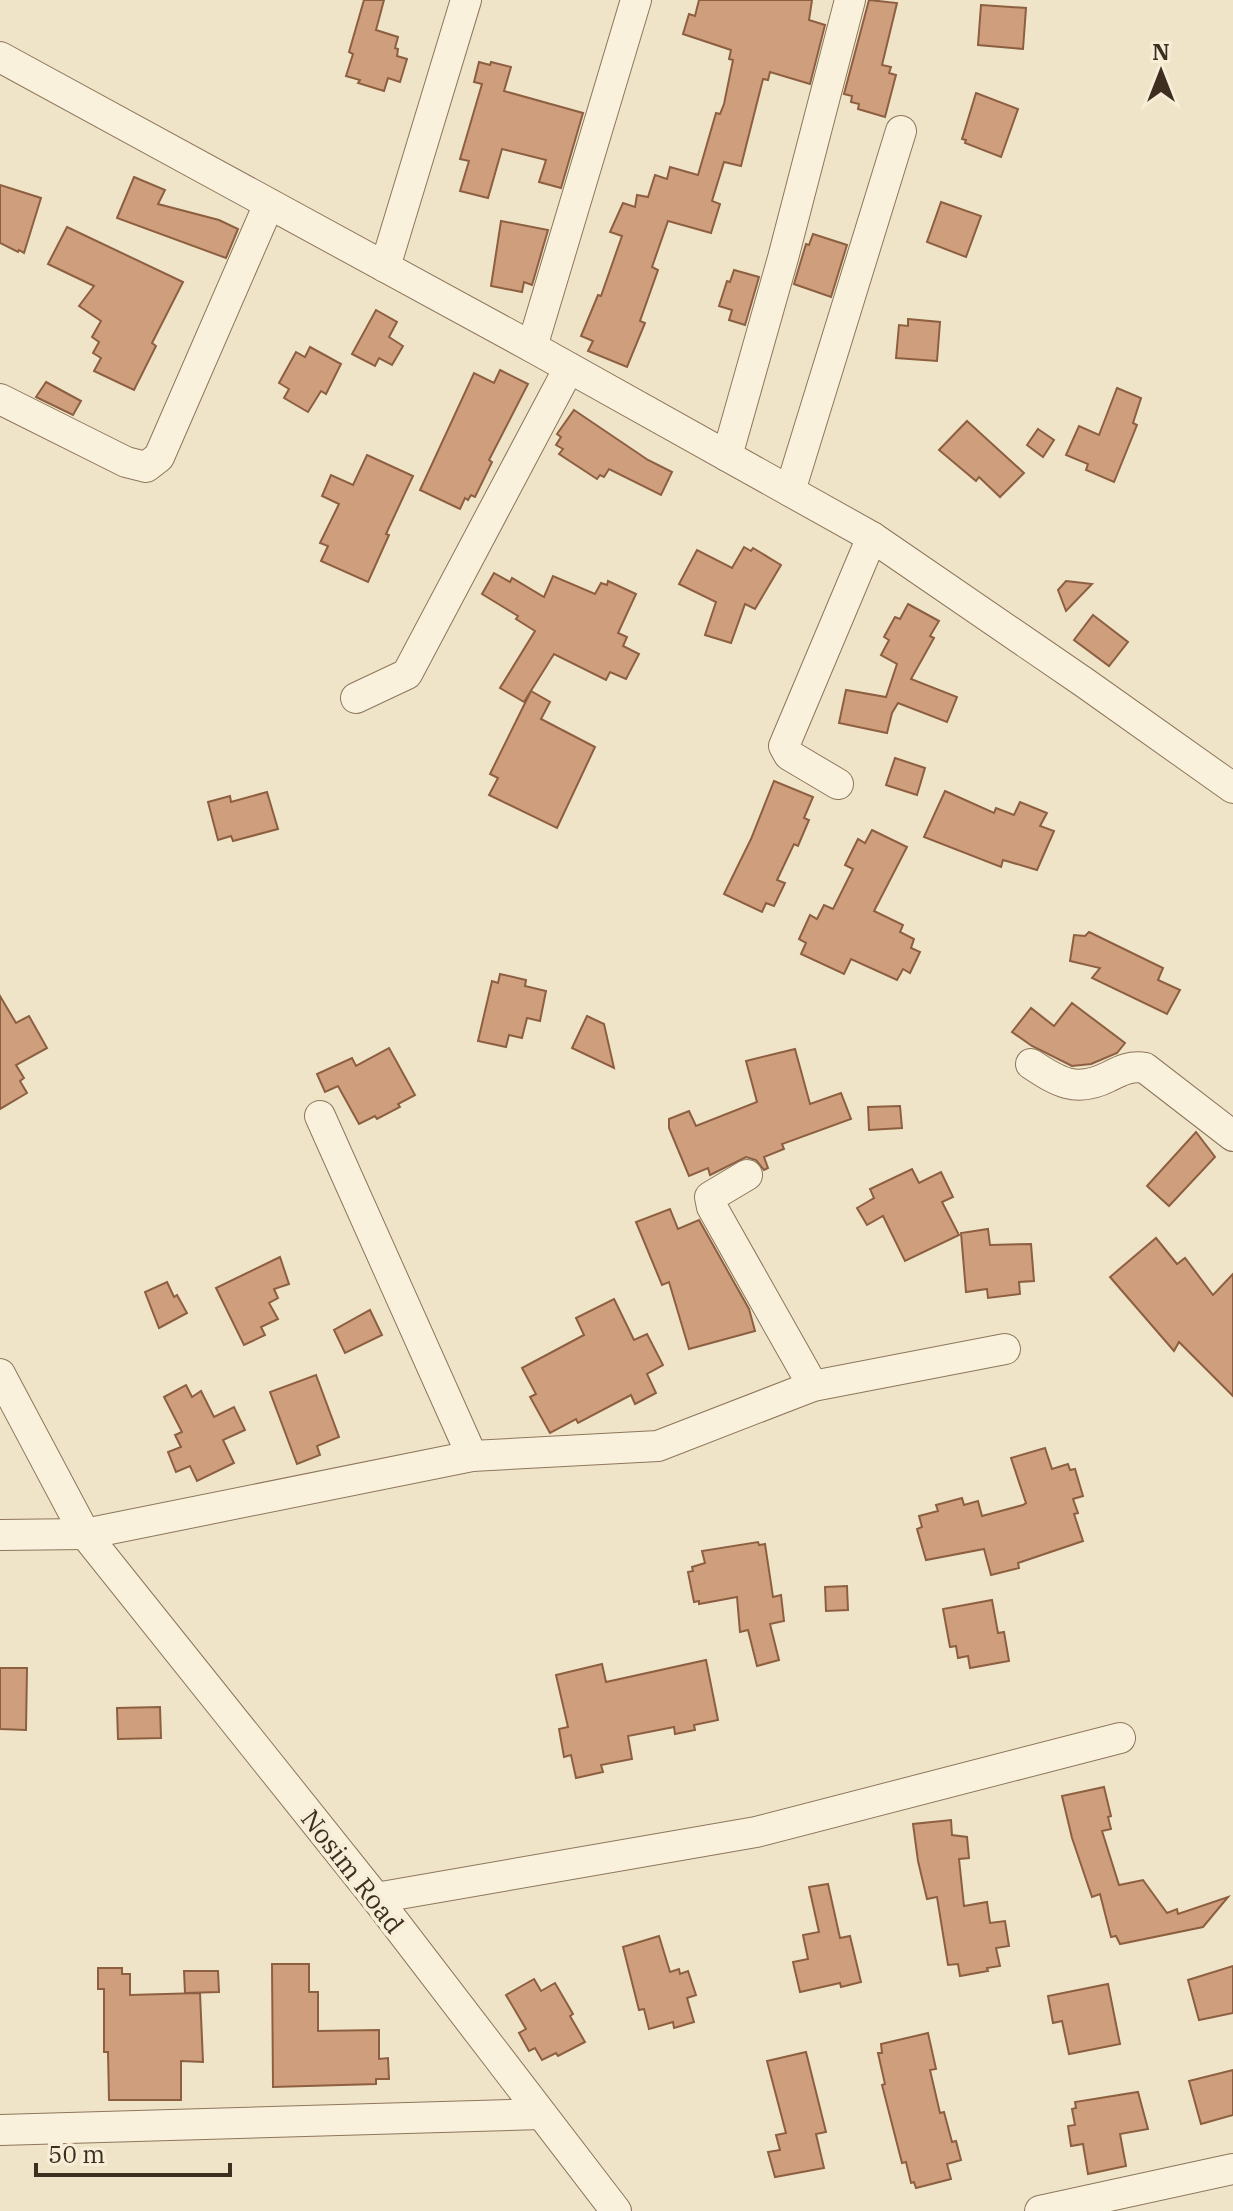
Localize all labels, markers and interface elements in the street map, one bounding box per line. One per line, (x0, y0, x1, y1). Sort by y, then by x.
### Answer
north arrow (1121, 32, 1201, 112)
text: N (1152, 37, 1170, 66)
street label: Nosim Road (294, 1802, 412, 1940)
scale bar (36, 2127, 230, 2177)
text: 50 m (48, 2138, 105, 2170)

